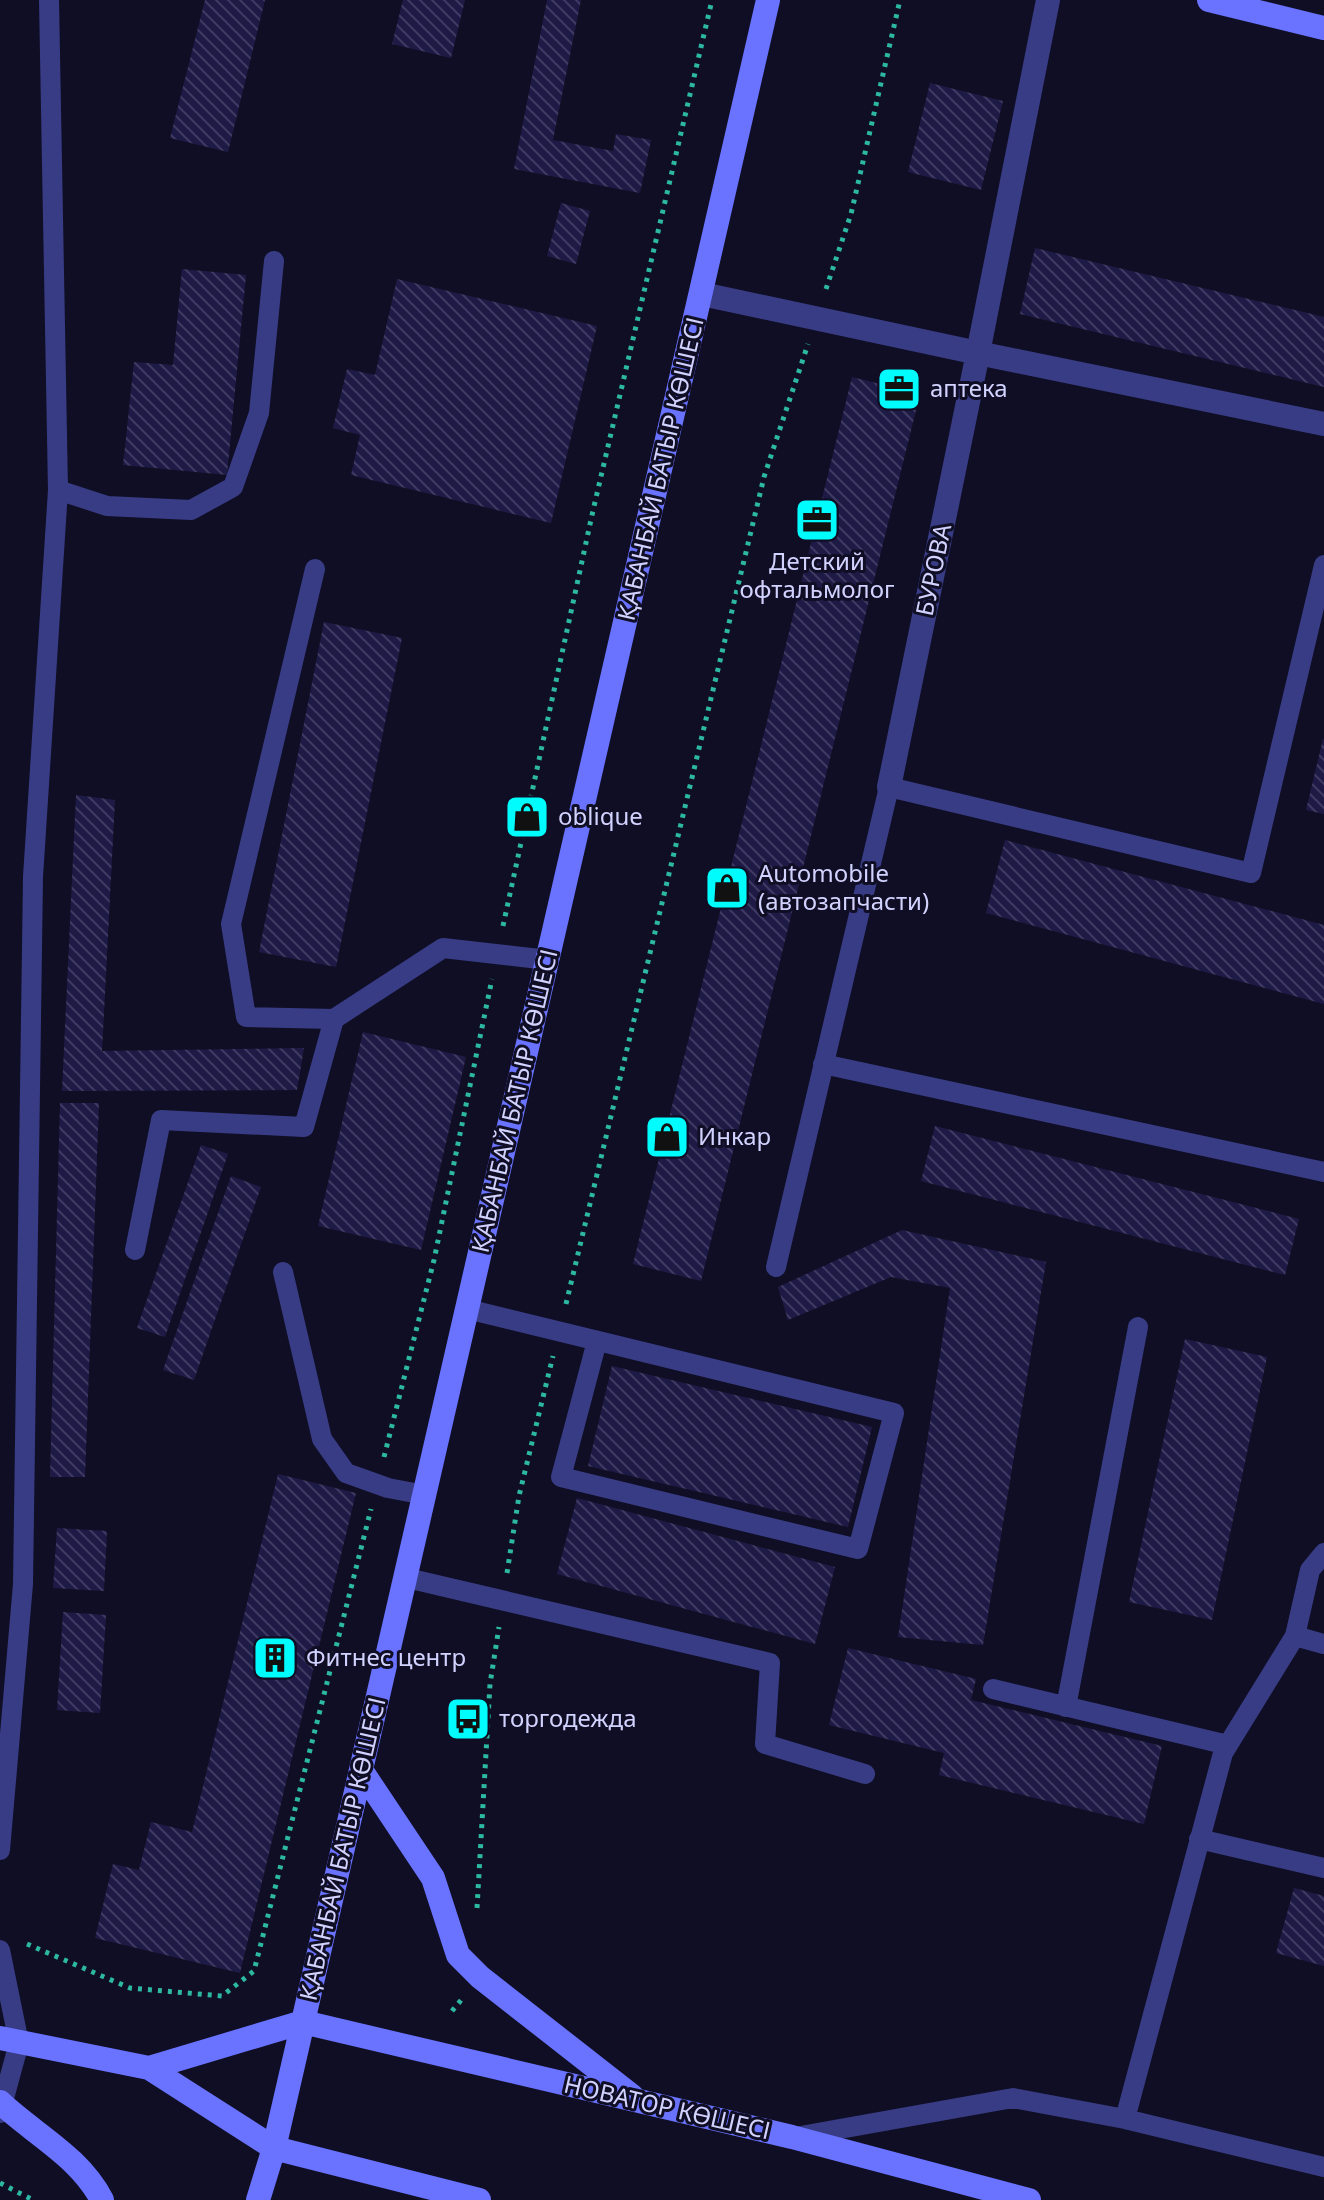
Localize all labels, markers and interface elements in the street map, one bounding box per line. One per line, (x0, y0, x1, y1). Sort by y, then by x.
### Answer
street label: ҚАБАНБАЙ БАТЫР КӨШЕСІ (609, 314, 711, 624)
office icon: аптека (875, 365, 923, 413)
place label: аптека (930, 371, 1008, 404)
office icon: Детский офтальмолог (793, 496, 841, 544)
street label: БУРОВА (907, 520, 959, 619)
place label: Детский офтальмолог (740, 544, 895, 605)
shop icon: oblique (503, 793, 551, 841)
place label: oblique (558, 799, 643, 832)
place label: Automobile (автозапчасти) (758, 856, 929, 917)
shop icon: Automobile (автозапчасти) (703, 864, 751, 912)
street label: ҚАБАНБАЙ БАТЫР КӨШЕСІ (463, 946, 565, 1256)
shop icon: Инкар (643, 1113, 691, 1161)
place label: Инкар (698, 1119, 771, 1152)
building icon: Фитнес центр (251, 1634, 299, 1682)
place label: Фитнес центр (306, 1640, 466, 1673)
street label: ҚАБАНБАЙ БАТЫР КӨШЕСІ (291, 1694, 393, 2004)
bus stop icon: торгодежда (444, 1695, 492, 1743)
place label: торгодежда (499, 1701, 637, 1734)
street label: НОВАТОР КӨШЕСІ (561, 2067, 774, 2146)

